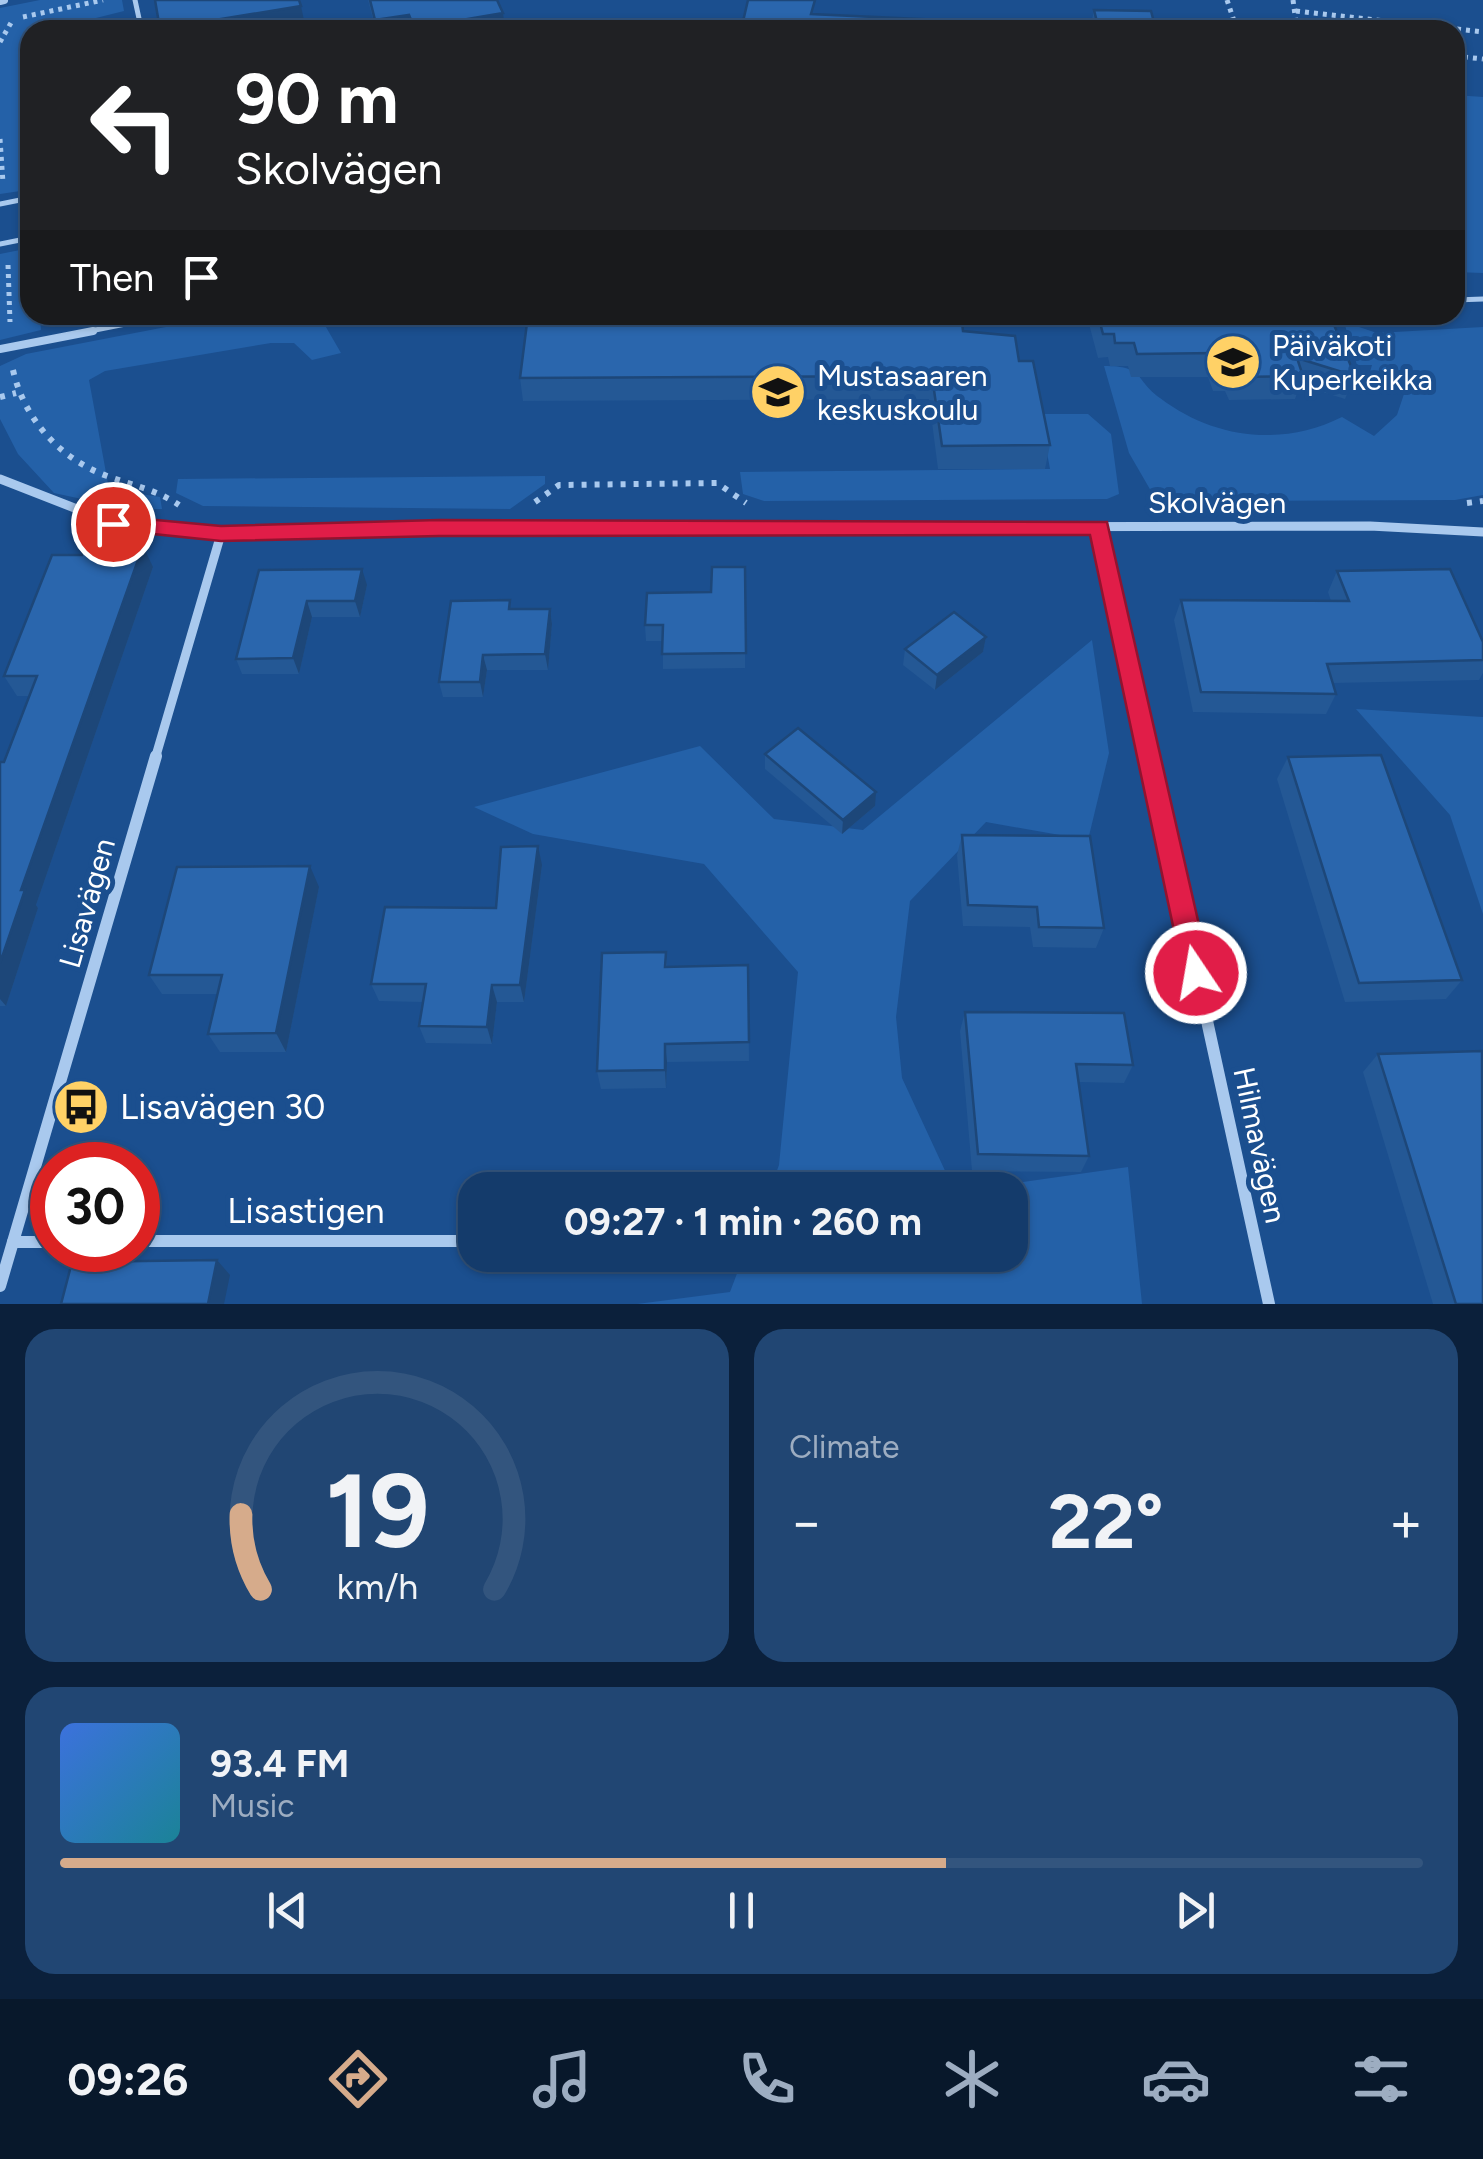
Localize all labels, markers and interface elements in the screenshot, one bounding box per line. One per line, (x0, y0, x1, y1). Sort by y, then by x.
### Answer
text: 90 m (235, 56, 399, 141)
icon: left (70, 60, 200, 190)
text: Skolvägen (235, 141, 442, 195)
icon: arrive (174, 250, 229, 305)
text: Then (70, 255, 154, 301)
place label: Päiväkoti Kuperkeikka (1272, 327, 1433, 398)
school or university icon: Päiväkoti Kuperkeikka (1203, 332, 1263, 392)
place label: Mustasaaren keskuskoulu (817, 357, 988, 428)
school or university icon: Mustasaaren keskuskoulu (748, 362, 808, 422)
pin (71, 482, 156, 567)
street label: Skolvägen (1148, 484, 1286, 521)
icon: arrive (86, 497, 141, 552)
street label: Lisavägen (51, 834, 123, 972)
position arrow (1144, 921, 1248, 1025)
street label: Hilmavägen (1225, 1064, 1295, 1226)
bus stop icon: Lisavägen 30 (51, 1077, 111, 1137)
place label: Lisavägen 30 (120, 1086, 326, 1128)
speed limit sign: 30 (30, 1142, 160, 1272)
street label: Lisastigen (227, 1190, 385, 1232)
text: 09:27 · 1 min · 260 m (564, 1199, 922, 1245)
text: Climate (789, 1428, 900, 1466)
text: 19 (325, 1448, 429, 1573)
text: 22° (1048, 1477, 1164, 1567)
text: − (789, 1489, 823, 1555)
text: + (1389, 1489, 1423, 1555)
text: km/h (336, 1565, 418, 1608)
text: 93.4 FM (210, 1741, 349, 1787)
text: Music (210, 1787, 295, 1825)
icon: previous (260, 1883, 315, 1938)
icon: pause (714, 1883, 769, 1938)
icon: next (1168, 1883, 1223, 1938)
icon: directions (323, 2044, 393, 2114)
icon: music (527, 2044, 597, 2114)
icon: phone (732, 2044, 802, 2114)
icon: climate (937, 2044, 1007, 2114)
icon: car (1141, 2044, 1211, 2114)
icon: filters (1346, 2044, 1416, 2114)
text: 09:26 (67, 2052, 188, 2106)

